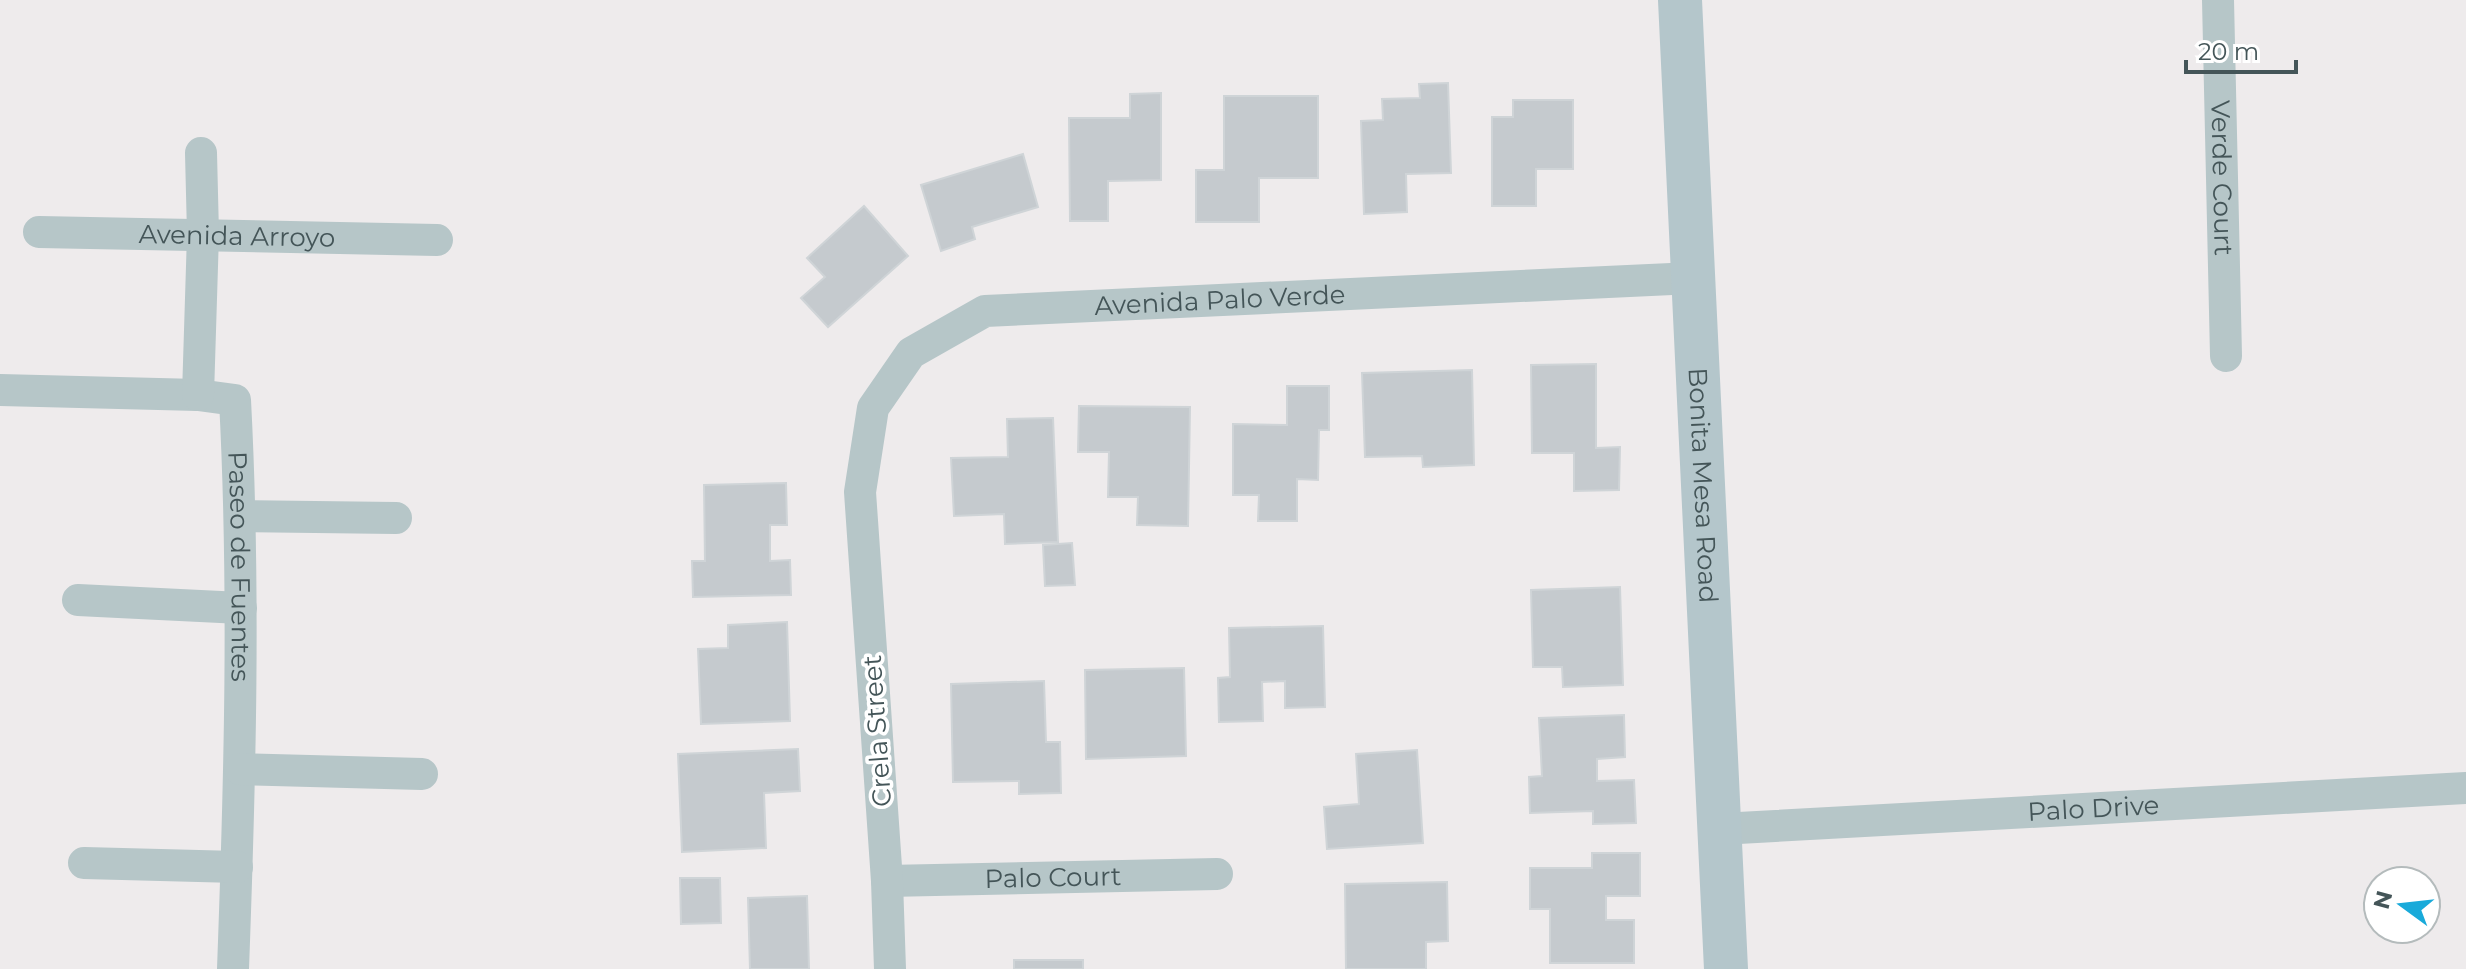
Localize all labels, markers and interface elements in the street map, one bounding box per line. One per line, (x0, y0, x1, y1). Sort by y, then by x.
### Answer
scale bar (2186, 24, 2296, 74)
text: 20 m (2198, 37, 2259, 66)
street label: Verde Court (2204, 100, 2240, 256)
street label: Avenida Arroyo (138, 218, 336, 254)
street label: Avenida Palo Verde (1093, 278, 1346, 322)
street label: Bonita Mesa Road (1681, 367, 1725, 604)
street label: Paseo de Fuentes (221, 451, 257, 682)
street label: Crela Street (856, 654, 898, 808)
street label: Palo Drive (2027, 789, 2160, 828)
street label: Palo Court (984, 860, 1122, 895)
north arrow (2362, 865, 2442, 945)
text: N (2368, 888, 2399, 912)

